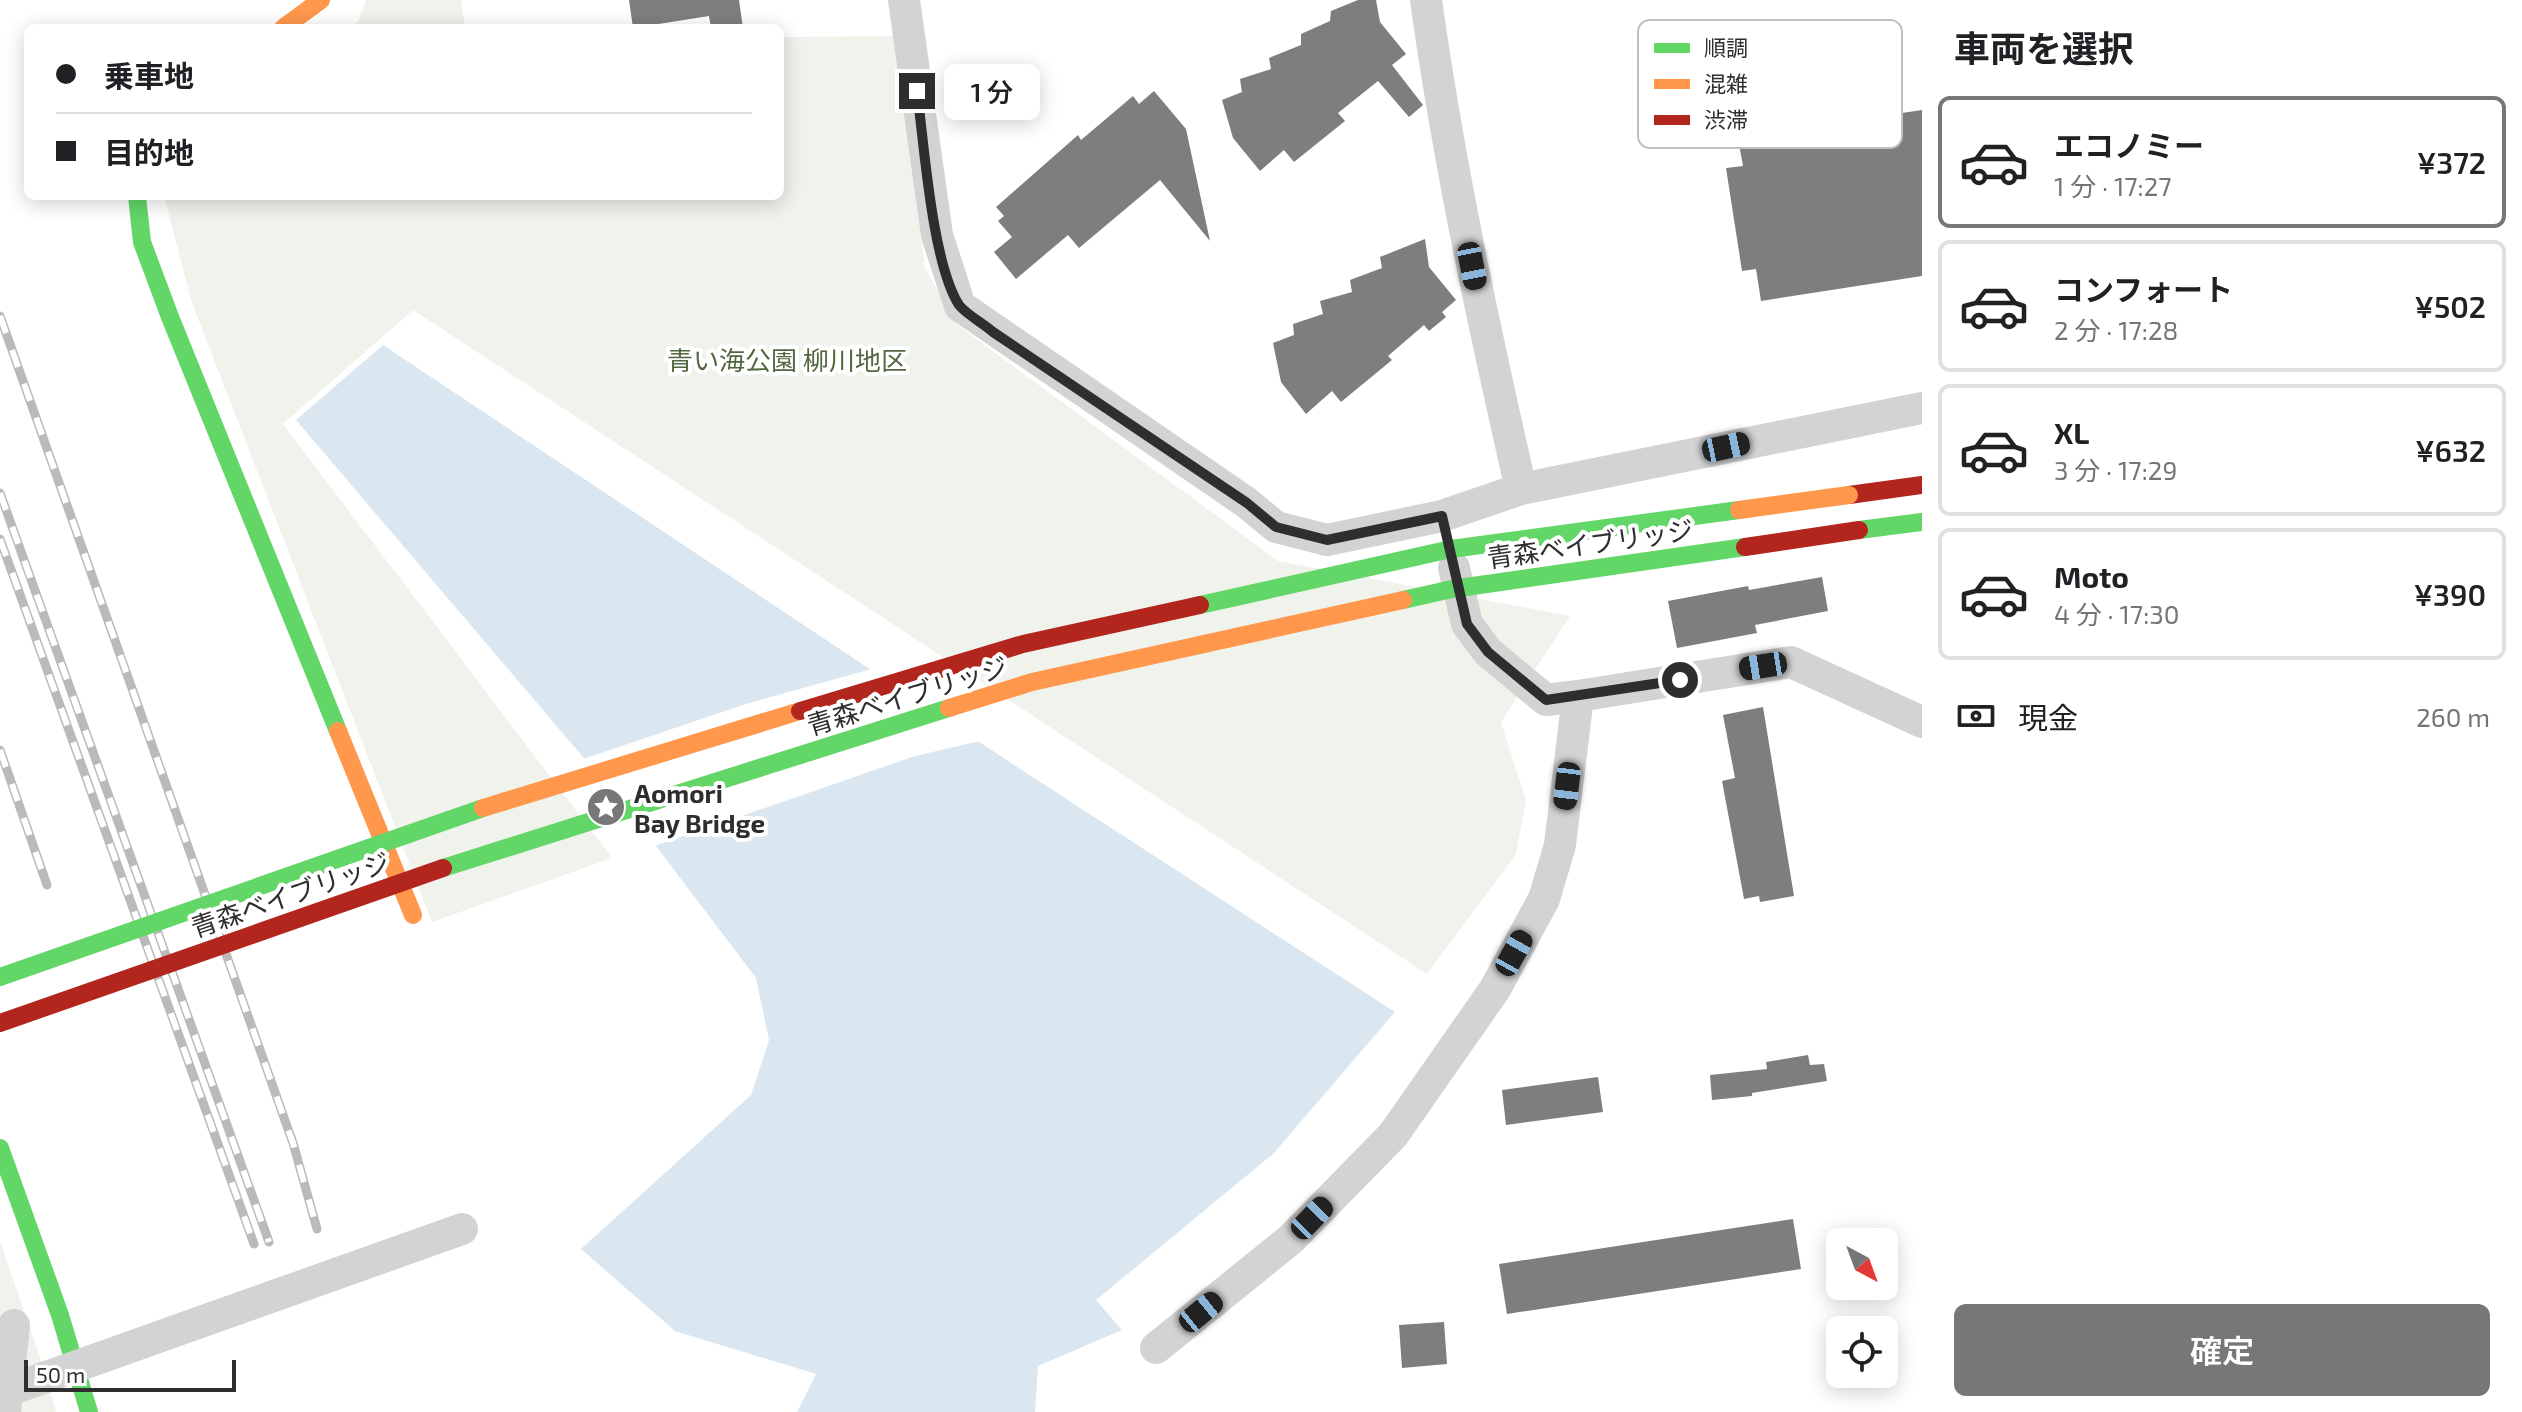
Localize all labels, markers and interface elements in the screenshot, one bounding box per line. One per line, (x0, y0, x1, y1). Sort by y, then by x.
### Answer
legend (1638, 20, 1902, 148)
text: 車両を選択 (1954, 26, 2134, 69)
text: 順調 (1704, 34, 1748, 60)
text: 乗車地 (104, 57, 194, 93)
callout: 1 分 (945, 63, 1041, 119)
text: 混雑 (1704, 70, 1748, 96)
route end (899, 73, 935, 109)
text: 1 分 (971, 76, 1013, 107)
text: 渋滞 (1704, 106, 1748, 132)
icon: car (1958, 126, 2030, 198)
text: エコノミー (2054, 127, 2204, 163)
text: 目的地 (104, 134, 194, 170)
text: ¥372 (2417, 144, 2486, 180)
text: 1 分 · 17:27 (2054, 170, 2172, 201)
car (1456, 240, 1488, 292)
icon: car (1958, 270, 2030, 342)
text: コンフォート (2054, 271, 2233, 307)
text: ¥502 (2415, 288, 2486, 324)
text: 2 分 · 17:28 (2054, 314, 2178, 345)
park label: 青い海公園 柳川地区 (667, 344, 907, 375)
icon: car (1958, 414, 2030, 486)
text: XL (2054, 414, 2089, 450)
car (1700, 430, 1752, 464)
text: ¥632 (2415, 432, 2486, 468)
text: 3 分 · 17:29 (2054, 454, 2177, 485)
street label: 青森ベイブリッジ (1485, 513, 1695, 573)
icon: car (1958, 558, 2030, 630)
text: Moto (2054, 558, 2129, 594)
text: ¥390 (2414, 576, 2486, 612)
text: 4 分 · 17:30 (2054, 598, 2179, 629)
street label: 青森ベイブリッジ (803, 650, 1011, 740)
car (1737, 650, 1789, 682)
route start (1662, 662, 1698, 698)
icon: cash (1954, 694, 1998, 738)
text: 現金 (2018, 699, 2078, 735)
text: 260 m (2416, 701, 2490, 732)
car (1552, 761, 1582, 811)
place label: Aomori Bay Bridge (634, 777, 765, 839)
place icon: Aomori Bay Bridge (585, 786, 627, 828)
street label: 青森ベイブリッジ (187, 845, 393, 943)
car (1492, 926, 1536, 980)
car (1287, 1192, 1337, 1244)
north arrow (1826, 1228, 1898, 1300)
map controls (1826, 1228, 1898, 1388)
car (1175, 1288, 1227, 1336)
button: 確定 (1954, 1304, 2490, 1396)
button: locate (1826, 1316, 1898, 1388)
scale bar (24, 1356, 236, 1392)
text: 50 m (36, 1361, 85, 1387)

